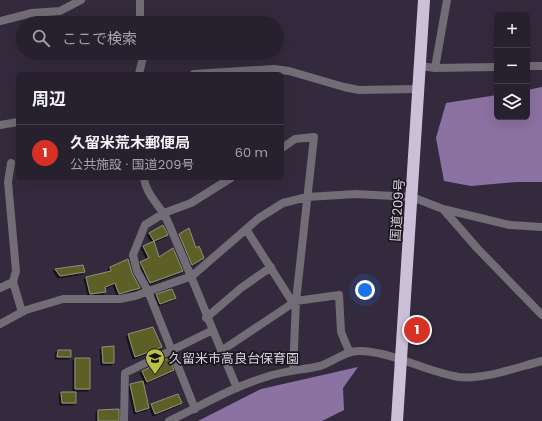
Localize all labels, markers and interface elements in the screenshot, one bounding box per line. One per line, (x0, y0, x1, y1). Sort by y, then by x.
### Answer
map controls (494, 12, 530, 120)
button: + (494, 12, 530, 48)
search box (16, 16, 284, 60)
icon: search (30, 27, 52, 49)
text: ここで検索 (62, 28, 137, 49)
button: − (494, 48, 530, 84)
button: layers (494, 84, 530, 120)
text: 周辺 (32, 87, 66, 111)
text: 久留米荒木郵便局 (70, 132, 190, 153)
text: 1 (43, 143, 47, 162)
text: 60 m (235, 143, 268, 162)
text: 公共施設 · 国道209号 (70, 155, 195, 174)
street label: 国道209号 (386, 178, 409, 242)
your location (355, 280, 375, 300)
pin: 1 (404, 315, 430, 345)
school or university icon: 久留米市高良台保育園 (144, 347, 166, 375)
place label: 久留米市高良台保育園 (169, 349, 299, 368)

